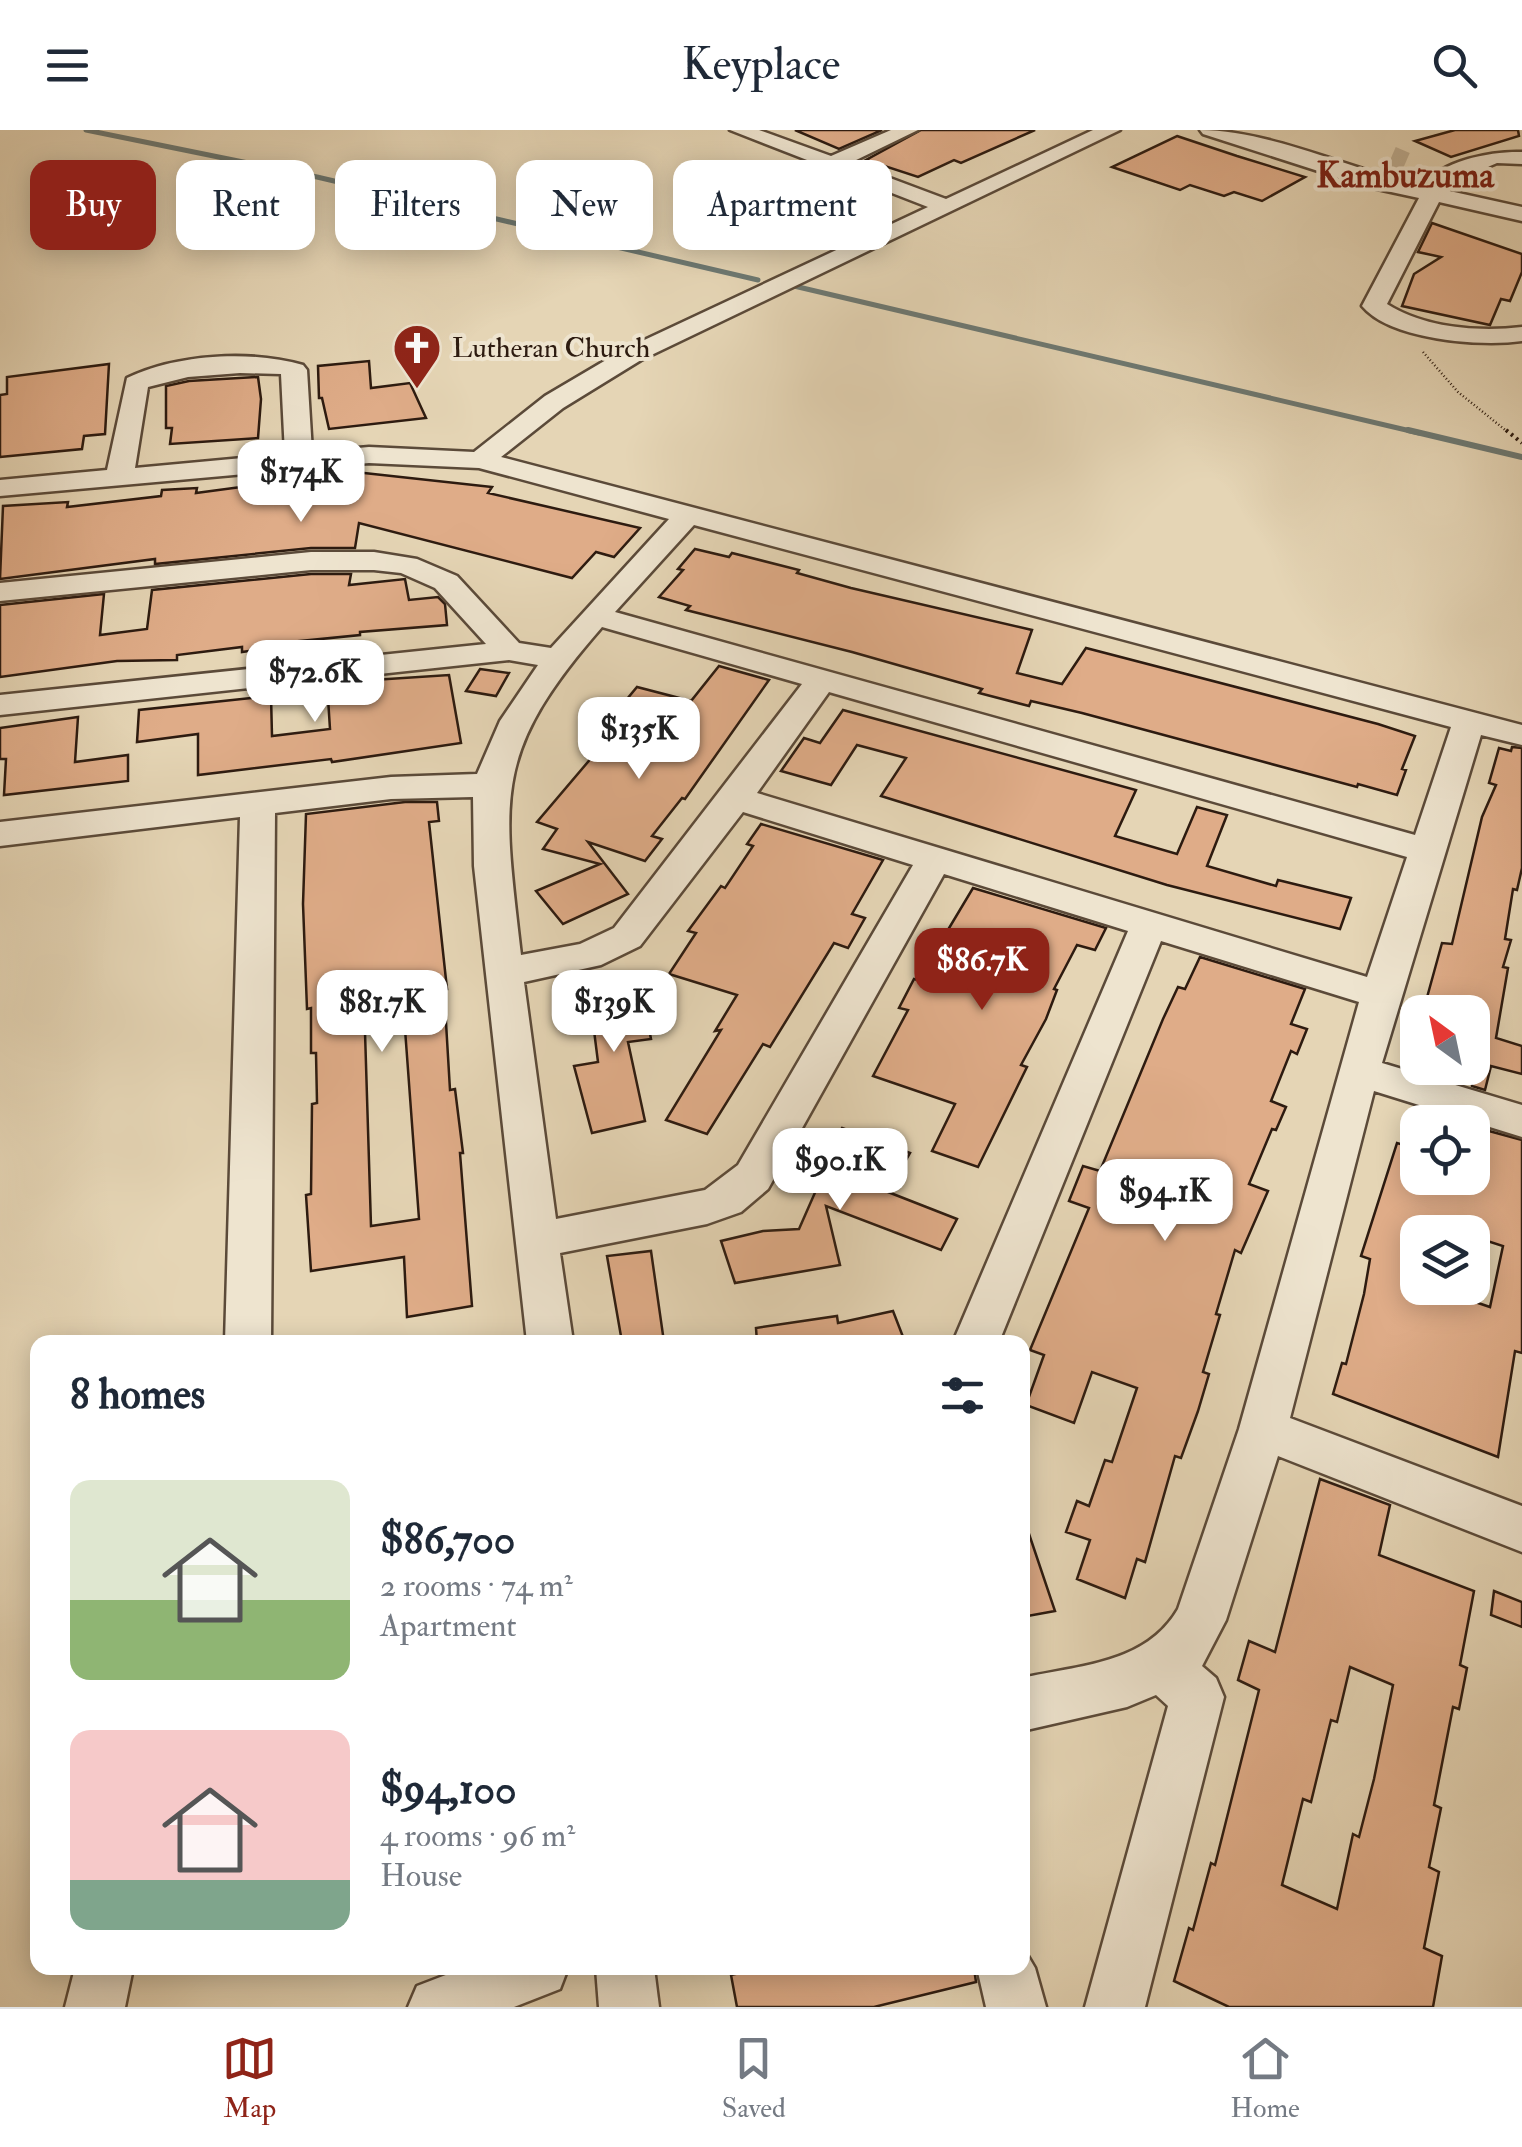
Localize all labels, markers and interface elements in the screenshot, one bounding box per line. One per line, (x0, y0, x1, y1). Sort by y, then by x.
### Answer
text: Keyplace (682, 37, 840, 93)
icon: menu (40, 38, 95, 93)
icon: search (1427, 38, 1482, 93)
district label: Kambuzuma (1316, 154, 1495, 198)
chip: Buy (30, 160, 156, 250)
chip: Rent (176, 160, 315, 250)
chip: Filters (335, 160, 496, 250)
chip: New (516, 160, 653, 250)
chip: Apartment (673, 160, 892, 250)
church icon: Lutheran Church (391, 322, 443, 390)
place label: Lutheran Church (452, 331, 651, 366)
pin: $174K (231, 440, 371, 525)
text: $174K (260, 452, 342, 492)
pin: $72.6K (234, 640, 396, 725)
text: $72.6K (268, 652, 362, 692)
pin: $135K (569, 697, 709, 782)
text: $135K (600, 709, 678, 749)
pin: $86.7K (901, 928, 1063, 1013)
text: $86.7K (936, 940, 1028, 980)
pin: $81.7K (301, 970, 463, 1055)
pin: $139K (544, 970, 684, 1055)
text: $81.7K (339, 982, 425, 1022)
text: $139K (574, 982, 654, 1022)
north arrow (1400, 995, 1490, 1085)
map controls (1400, 995, 1490, 1305)
button: locate (1400, 1105, 1490, 1195)
pin: $90.1K (759, 1128, 921, 1213)
text: $90.1K (795, 1140, 885, 1180)
pin: $94.1K (1084, 1159, 1246, 1244)
text: $94.1K (1119, 1171, 1211, 1211)
button: layers (1400, 1215, 1490, 1305)
icon: filters (935, 1368, 990, 1423)
text: 8 homes (70, 1369, 205, 1421)
text: $86,700 (380, 1514, 515, 1566)
icon: home (150, 1520, 270, 1640)
text: 2 rooms · 74 m² (380, 1566, 573, 1606)
text: Apartment (380, 1606, 517, 1646)
text: $94,100 (380, 1764, 517, 1816)
icon: home (150, 1770, 270, 1890)
text: 4 rooms · 96 m² (380, 1816, 575, 1856)
text: House (380, 1856, 462, 1896)
tab: Map (222, 2031, 277, 2126)
tab: Saved (722, 2031, 786, 2126)
tab: Home (1230, 2031, 1300, 2126)

